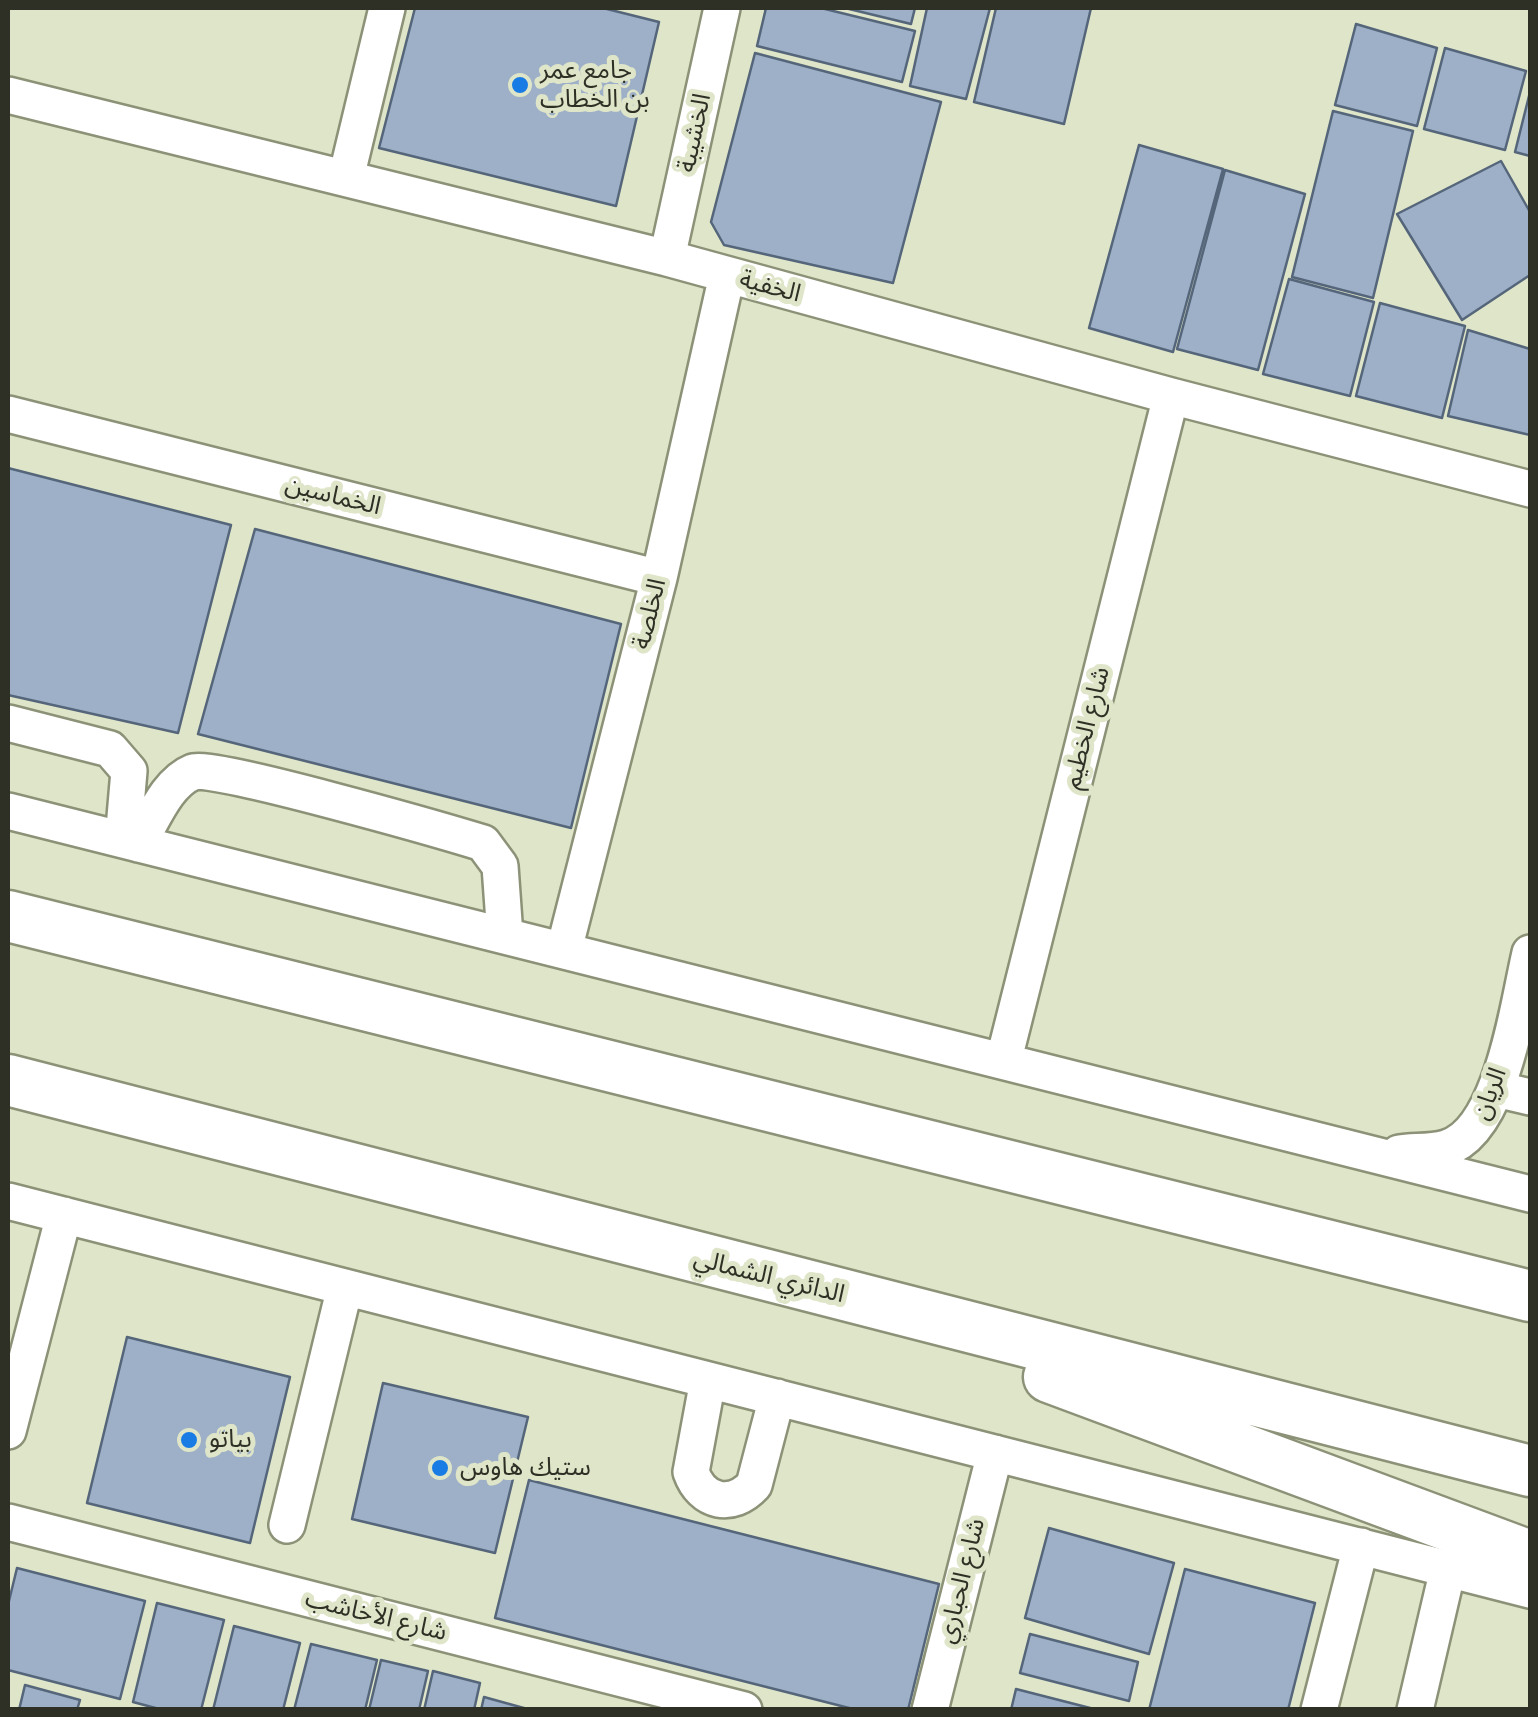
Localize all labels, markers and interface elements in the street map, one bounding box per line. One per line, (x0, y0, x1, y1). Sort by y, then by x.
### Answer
place label: جامع عمر بن الخطاب (540, 56, 650, 115)
marker: جامع عمر بن الخطاب (509, 74, 531, 96)
street label: الخشيبة (672, 91, 718, 175)
street label: الخفية (736, 264, 804, 310)
street label: الخماسين (282, 470, 384, 522)
street label: الخلصة (627, 576, 673, 652)
street label: شارع الخطيم (1057, 664, 1117, 792)
street label: الريان (1466, 1064, 1514, 1124)
street label: الدائري الشمالي (691, 1244, 847, 1310)
place label: بياتو (209, 1425, 252, 1455)
marker: بياتو (178, 1429, 200, 1451)
place label: ستيك هاوس (460, 1453, 591, 1483)
marker: ستيك هاوس (429, 1457, 451, 1479)
street label: شارع الحباري (932, 1515, 992, 1647)
street label: شارع الأخاشب (302, 1584, 450, 1648)

